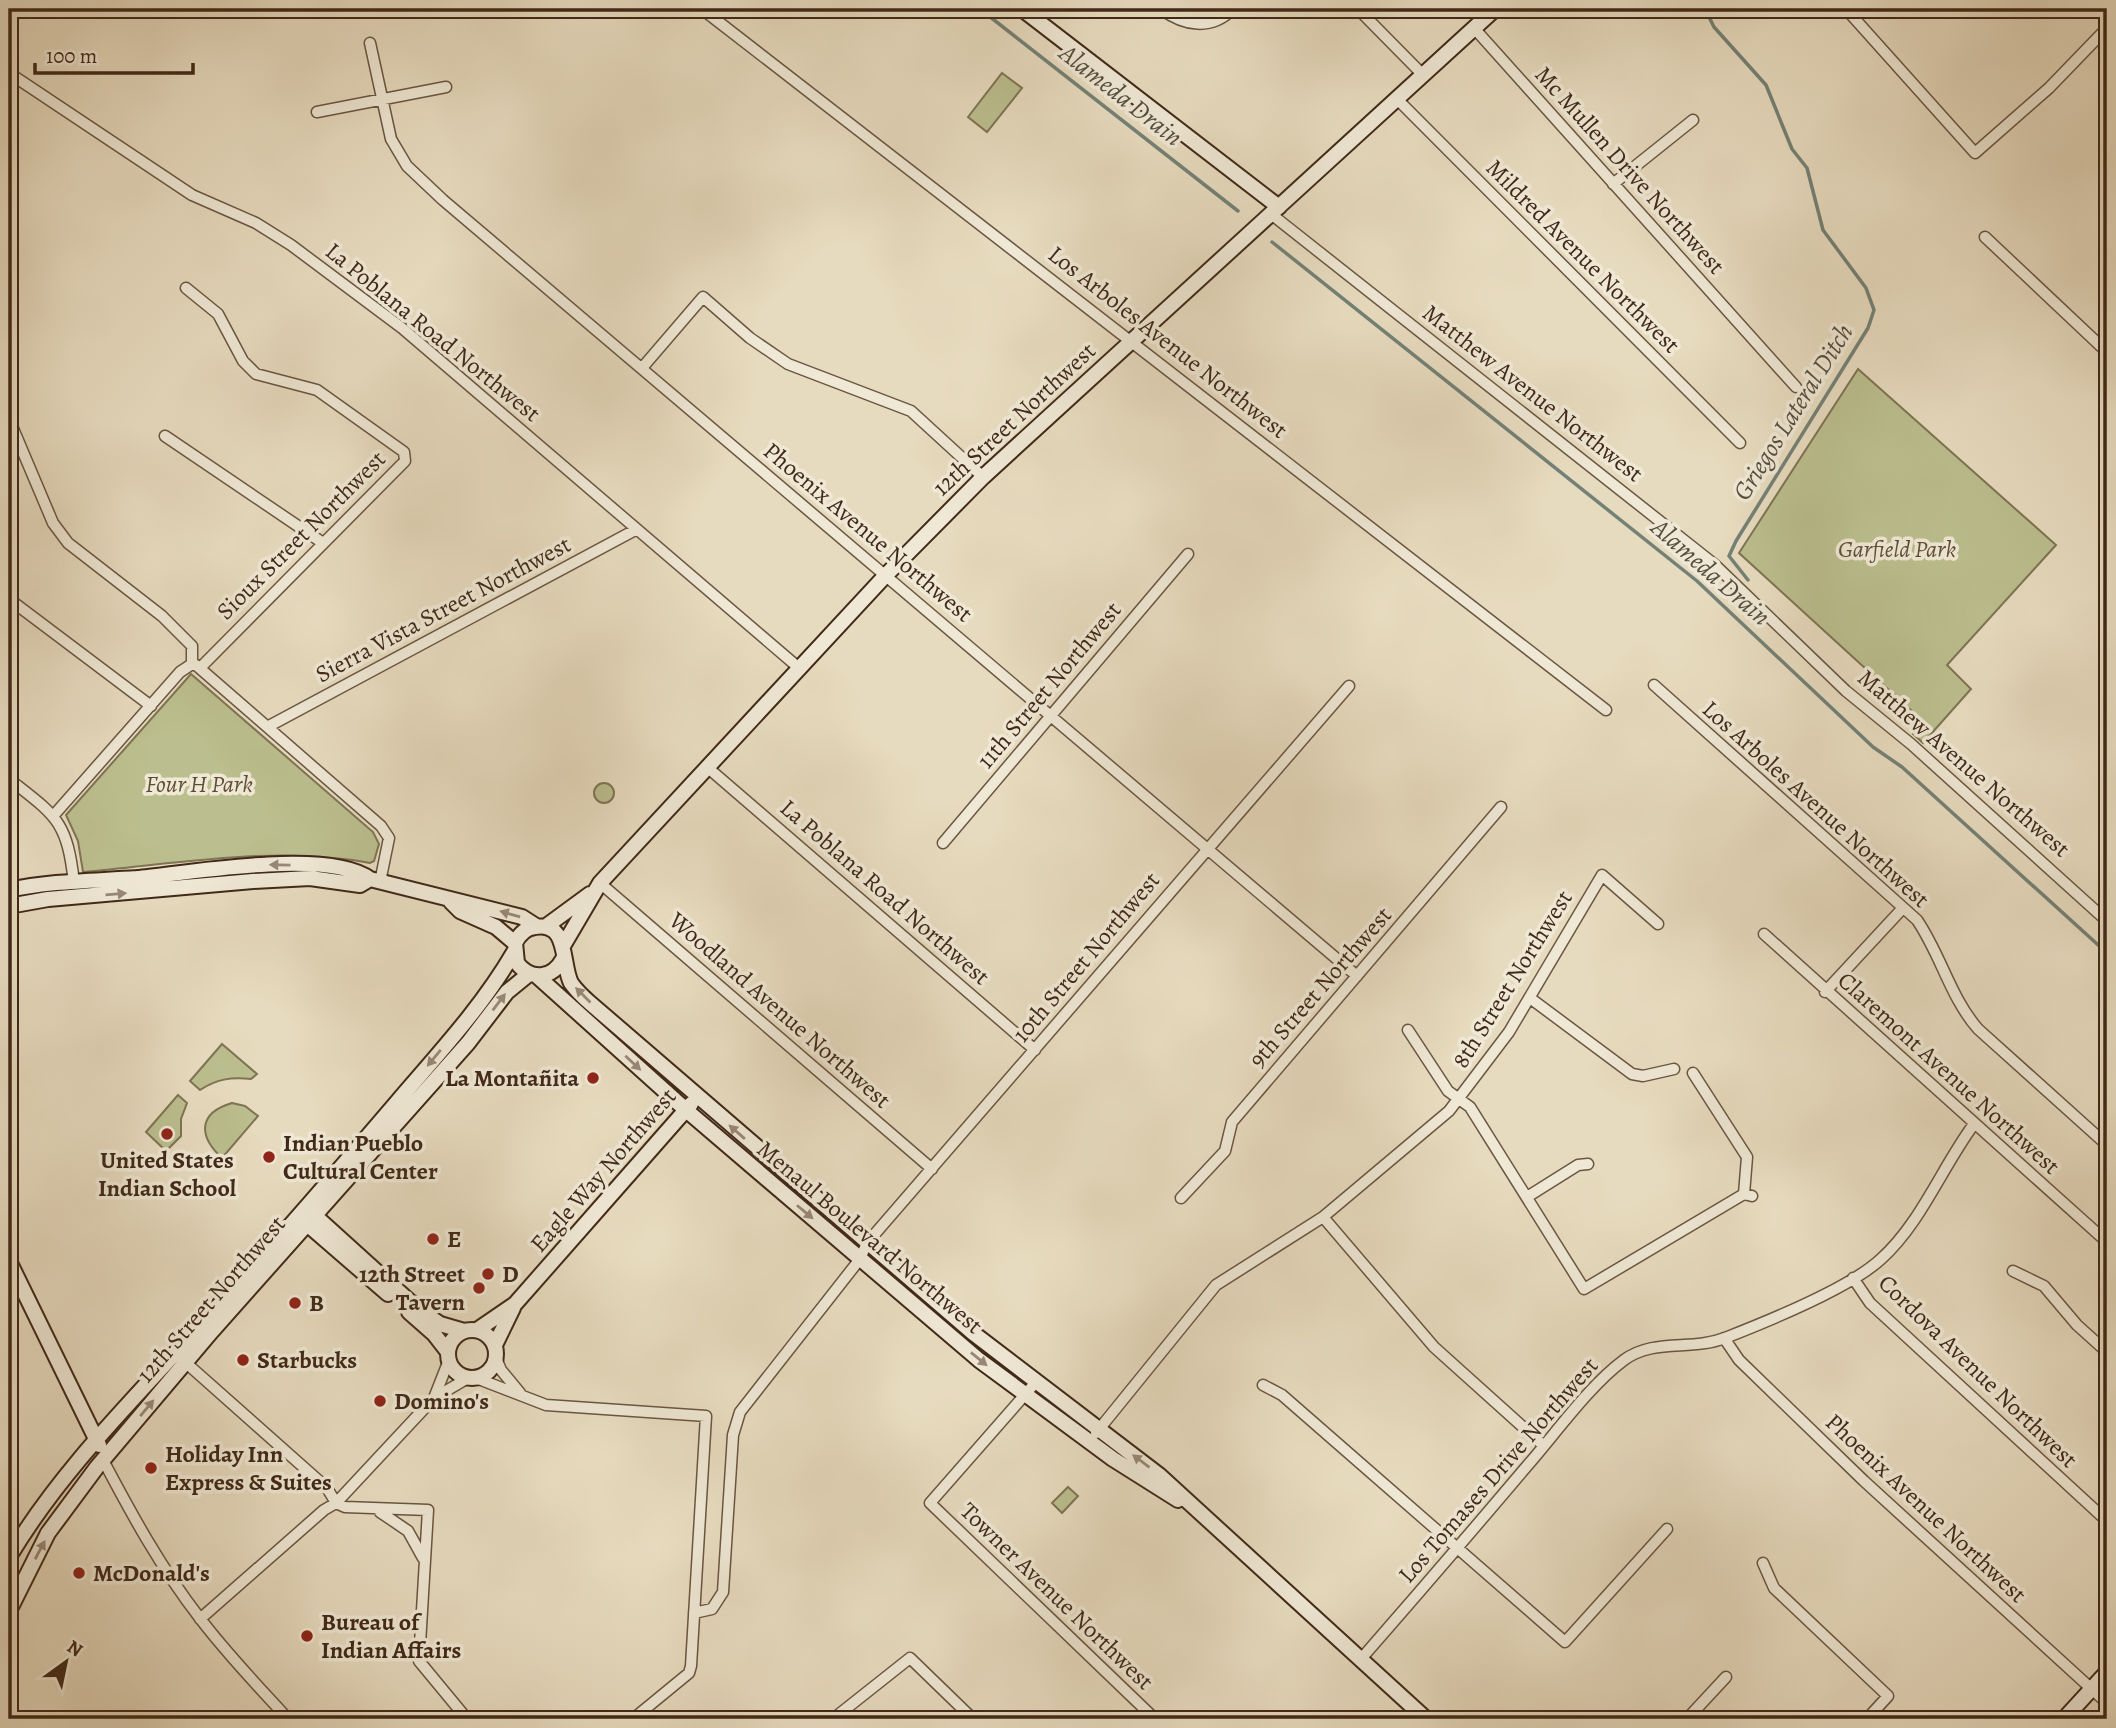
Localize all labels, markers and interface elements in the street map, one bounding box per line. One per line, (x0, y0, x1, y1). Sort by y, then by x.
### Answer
scale bar (35, 32, 192, 76)
water label: Alameda Drain (1051, 35, 1190, 154)
text: 100 m (46, 42, 97, 70)
street label: Mc Mullen Drive Northwest (1528, 59, 1732, 281)
street label: Mildred Avenue Northwest (1479, 152, 1687, 360)
street label: La Poblana Road Northwest (319, 235, 547, 429)
street label: Los Arboles Avenue Northwest (1042, 238, 1294, 446)
street label: Matthew Avenue Northwest (1416, 297, 1650, 489)
water label: Griegos Lateral Ditch (1725, 317, 1861, 507)
street label: 12th Street Northwest (926, 335, 1102, 503)
street label: Phoenix Avenue Northwest (757, 435, 979, 629)
street label: Sioux Street Northwest (209, 443, 393, 627)
water label: Alameda Drain (1642, 509, 1778, 634)
street label: Sierra Vista Street Northwest (310, 528, 576, 690)
park label: Garfield Park (1838, 533, 1956, 565)
street label: 11th Street Northwest (970, 595, 1128, 775)
street label: Matthew Avenue Northwest (1851, 662, 2077, 864)
street label: Los Arboles Avenue Northwest (1695, 693, 1937, 915)
park label: Four H Park (145, 768, 253, 800)
street label: La Poblana Road Northwest (773, 792, 997, 992)
one-way arrow (269, 859, 291, 871)
street label: 10th Street Northwest (1005, 865, 1167, 1049)
street label: 8th Street Northwest (1444, 884, 1580, 1074)
one-way arrow (105, 888, 127, 899)
street label: 9th Street Northwest (1241, 900, 1399, 1074)
street label: Woodland Avenue Northwest (661, 904, 898, 1115)
one-way arrow (499, 908, 521, 919)
street label: Claremont Avenue Northwest (1831, 964, 2067, 1182)
one-way arrow (575, 988, 592, 1004)
one-way arrow (492, 994, 507, 1012)
one-way arrow (427, 1050, 442, 1067)
one-way arrow (625, 1054, 642, 1071)
place label: La Montañita (445, 1062, 579, 1094)
marker: La Montañita (585, 1070, 601, 1086)
street label: Eagle Way Northwest (523, 1081, 683, 1259)
one-way arrow (728, 1124, 746, 1140)
marker: United States Indian School (159, 1126, 175, 1142)
place label: Indian Pueblo Cultural Center (283, 1127, 438, 1187)
street label: Menaul Boulevard Northwest (750, 1133, 990, 1341)
place label: United States Indian School (98, 1144, 237, 1204)
marker: Indian Pueblo Cultural Center (261, 1149, 277, 1165)
one-way arrow (796, 1204, 814, 1220)
street label: 12th Street Northwest (129, 1208, 293, 1389)
place label: E (447, 1223, 461, 1255)
marker: E (425, 1231, 441, 1247)
place label: 12th Street Tavern (359, 1258, 466, 1318)
place label: D (502, 1258, 519, 1290)
marker: D (480, 1266, 496, 1282)
street label: Cordova Avenue Northwest (1871, 1267, 2085, 1475)
marker: 12th Street Tavern (471, 1280, 487, 1296)
place label: B (309, 1287, 324, 1319)
marker: B (287, 1295, 303, 1311)
place label: Starbucks (257, 1344, 357, 1376)
street label: Los Tomases Drive Northwest (1391, 1350, 1605, 1590)
marker: Starbucks (235, 1352, 251, 1368)
one-way arrow (969, 1352, 987, 1367)
place label: Domino's (394, 1385, 489, 1417)
marker: Domino's (372, 1393, 388, 1409)
one-way arrow (139, 1399, 154, 1416)
street label: Phoenix Avenue Northwest (1819, 1406, 2034, 1610)
place label: Holiday Inn Express & Suites (165, 1438, 332, 1498)
one-way arrow (1132, 1455, 1150, 1469)
marker: Holiday Inn Express & Suites (143, 1460, 159, 1476)
street label: Towner Avenue Northwest (953, 1495, 1161, 1697)
one-way arrow (34, 1540, 45, 1560)
place label: McDonald's (93, 1557, 210, 1589)
marker: McDonald's (71, 1565, 87, 1581)
place label: Bureau of Indian Affairs (321, 1606, 461, 1666)
north arrow (32, 1626, 102, 1696)
marker: Bureau of Indian Affairs (299, 1628, 315, 1644)
text: N (62, 1634, 88, 1663)

